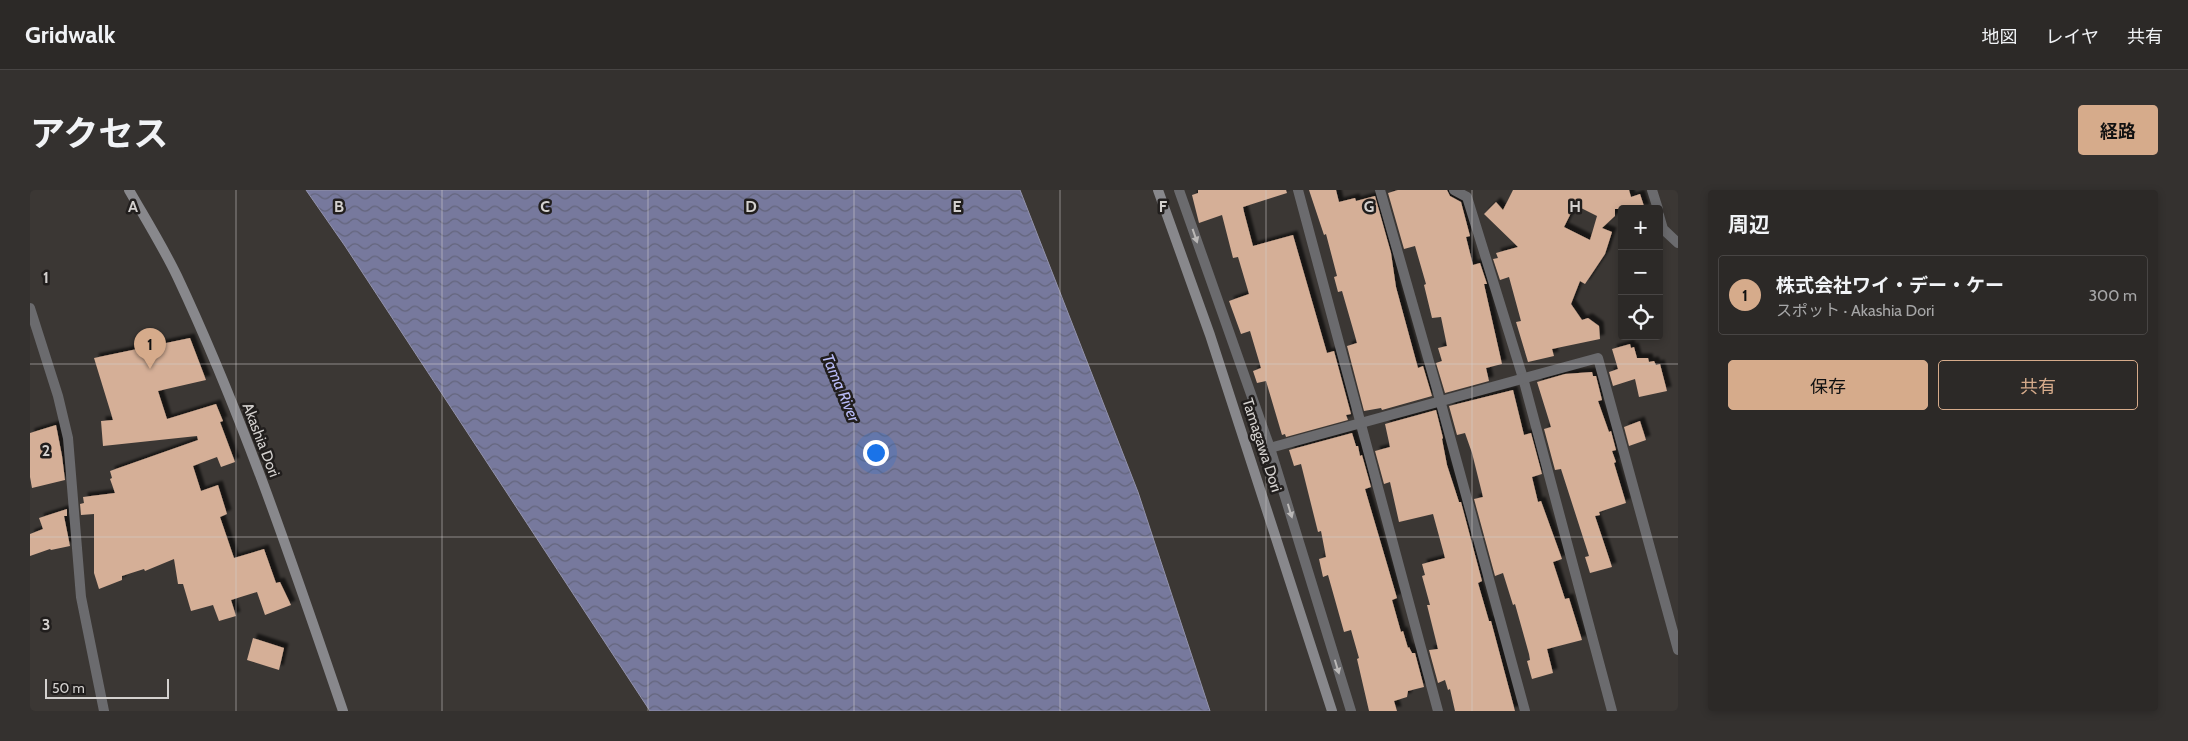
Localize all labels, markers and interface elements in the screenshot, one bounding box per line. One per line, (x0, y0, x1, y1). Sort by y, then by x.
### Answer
text: Gridwalk (25, 20, 115, 49)
text: 地図 (1982, 26, 2018, 48)
text: レイヤ (2046, 26, 2099, 48)
text: 共有 (2127, 26, 2163, 48)
button: 経路 (2078, 105, 2158, 155)
text: アクセス (30, 112, 168, 155)
text: A (128, 197, 138, 216)
text: B (334, 197, 344, 216)
text: C (540, 197, 550, 216)
text: D (745, 197, 757, 216)
text: E (952, 197, 962, 216)
text: F (1159, 197, 1168, 216)
text: G (1364, 197, 1374, 216)
text: H (1569, 197, 1581, 216)
map controls (1618, 205, 1663, 340)
button: + (1618, 205, 1663, 250)
text: 周辺 (1728, 212, 1770, 237)
one-way arrow (1191, 229, 1199, 244)
button: − (1618, 250, 1663, 295)
text: 1 (43, 268, 49, 287)
text: 株式会社ワイ・デー・ケー (1776, 274, 2004, 297)
text: 1 (1742, 286, 1748, 305)
text: 300 m (2088, 286, 2137, 305)
button: locate (1618, 295, 1663, 340)
text: スポット · Akashia Dori (1776, 301, 1934, 320)
pin: 1 (134, 328, 166, 369)
water label: Tama River (818, 351, 864, 426)
button: 保存 (1728, 360, 1928, 410)
button: 共有 (1938, 360, 2138, 410)
street label: Tamagawa Dori (1238, 396, 1286, 494)
street label: Akashia Dori (239, 400, 283, 480)
your location (863, 440, 889, 466)
text: 2 (42, 441, 50, 460)
one-way arrow (1286, 504, 1294, 519)
text: 3 (42, 615, 50, 634)
one-way arrow (1334, 659, 1342, 674)
scale bar (45, 676, 169, 699)
text: 50 m (52, 679, 85, 697)

